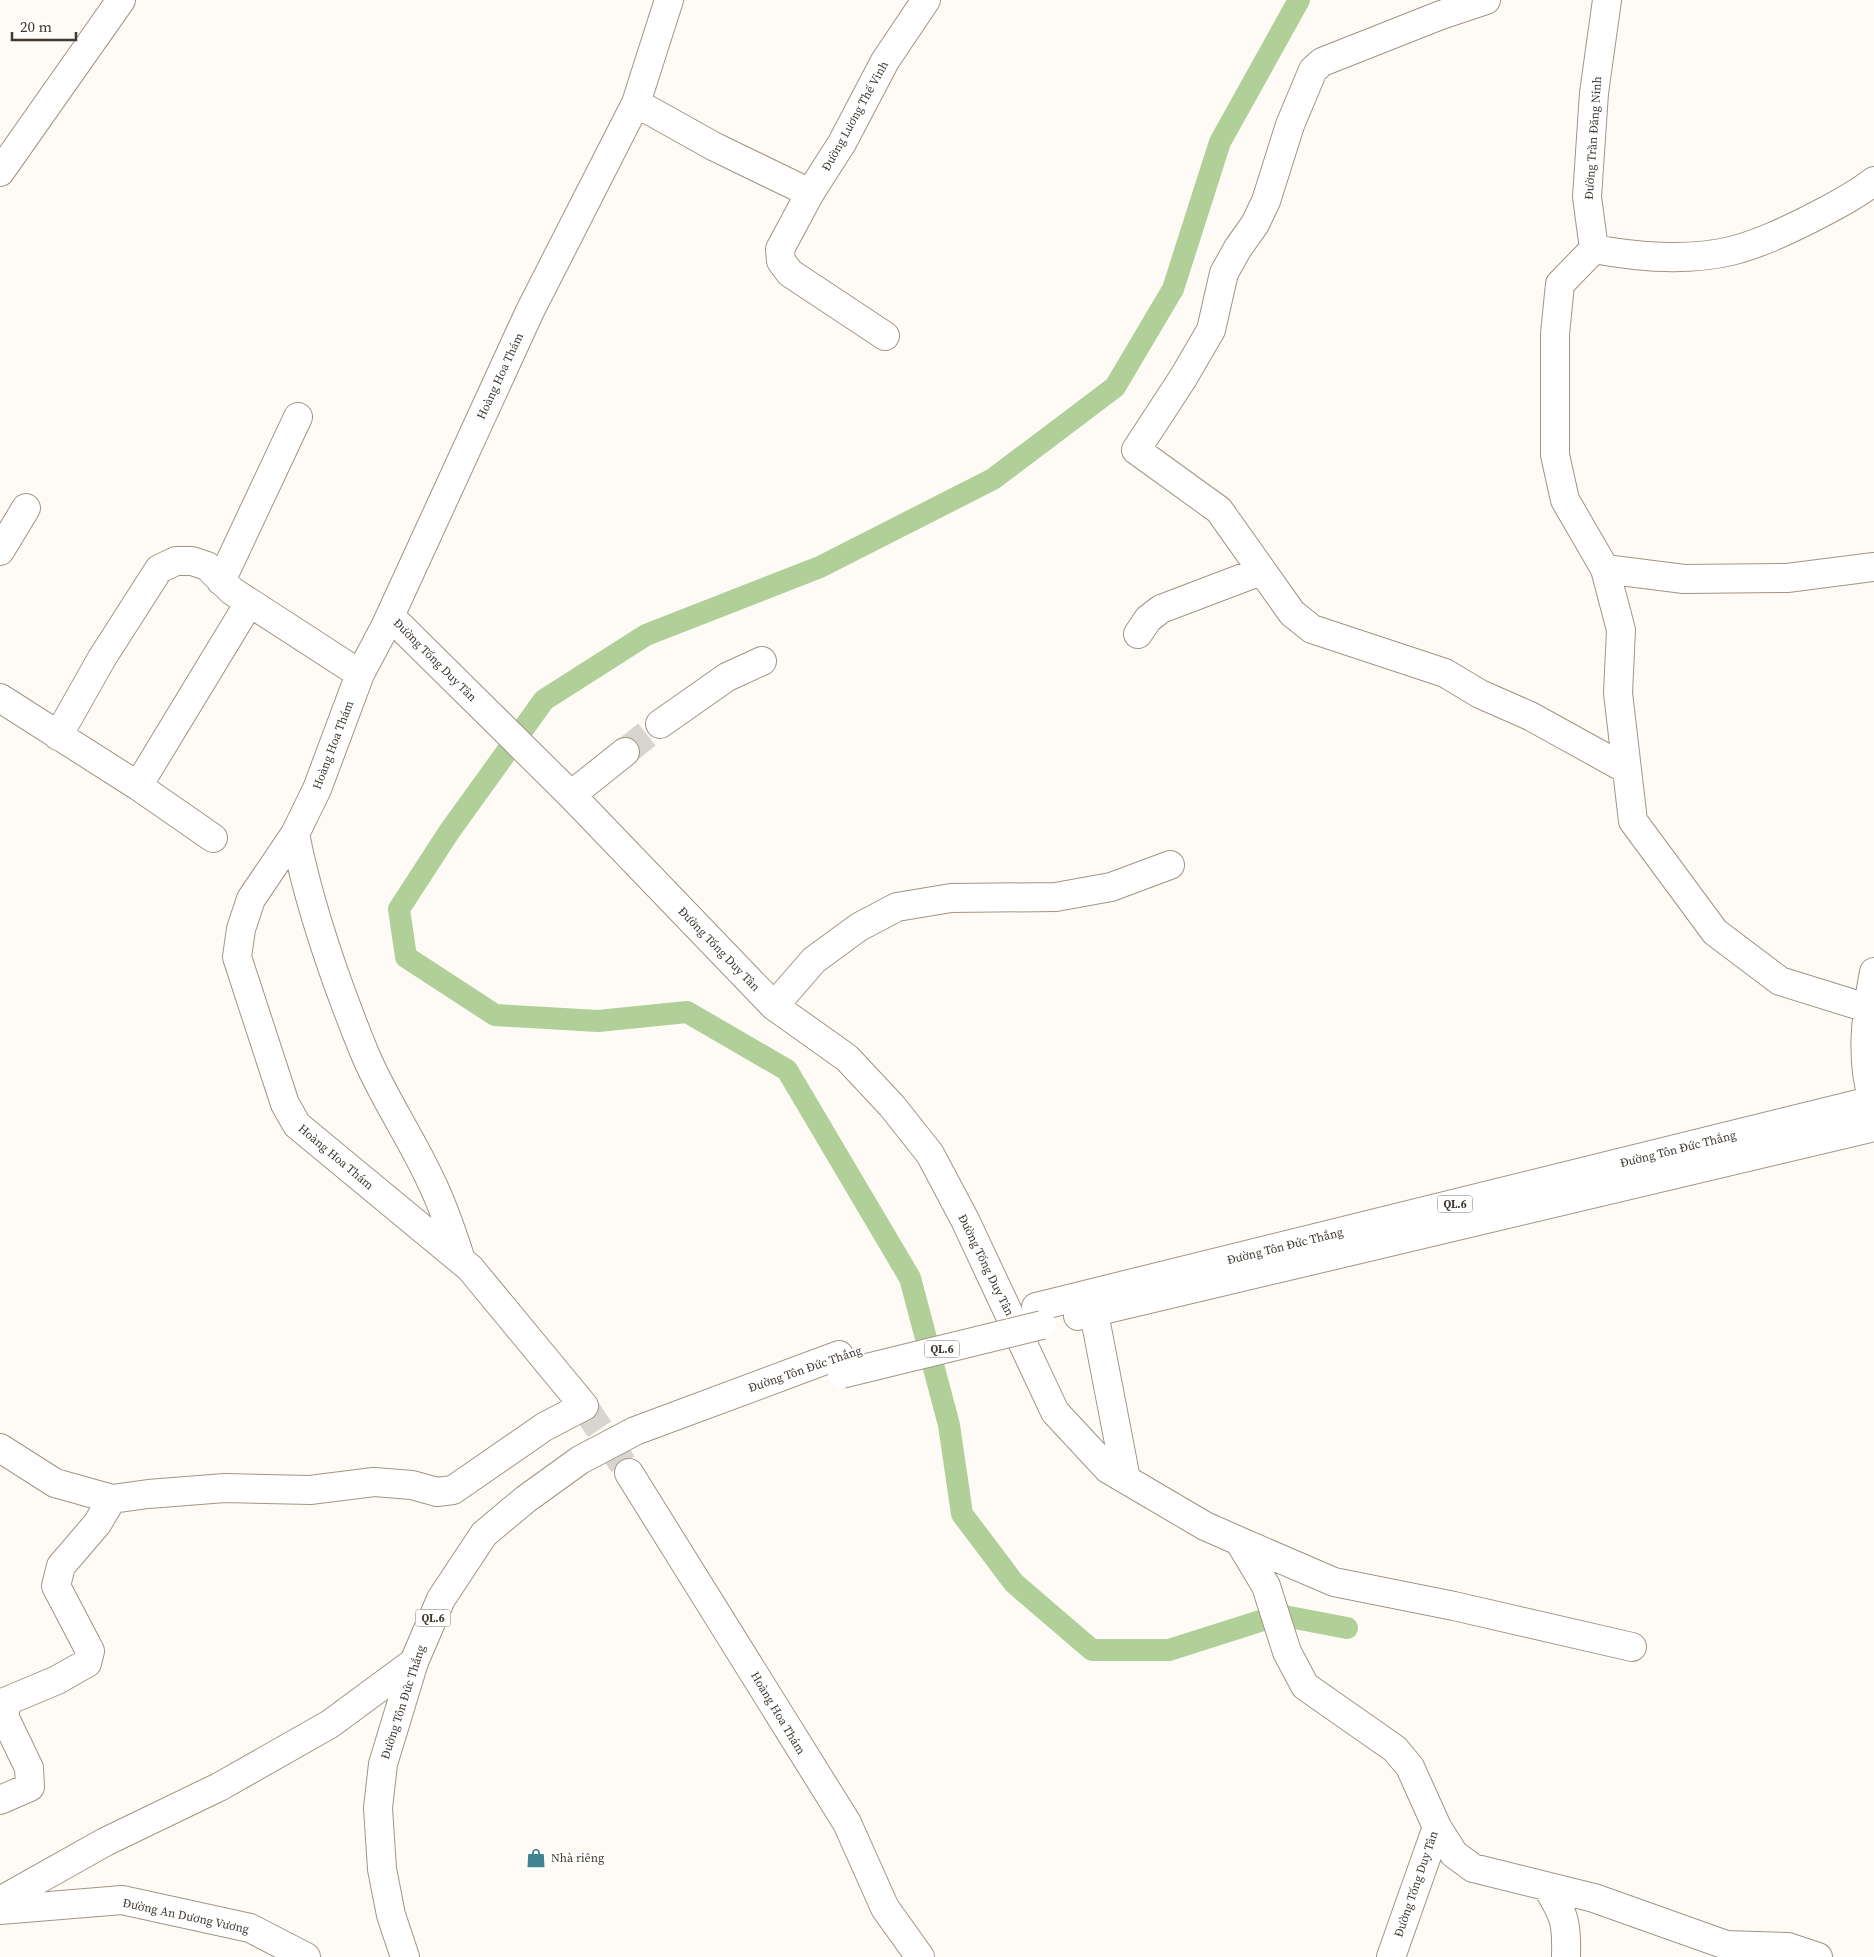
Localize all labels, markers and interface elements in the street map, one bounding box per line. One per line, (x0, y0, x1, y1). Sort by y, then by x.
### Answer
scale bar (12, 10, 76, 42)
text: 20 m (20, 16, 52, 37)
street label: Đường Lương Thế Vinh (818, 58, 892, 174)
street label: Đường Trần Đăng Ninh (1581, 76, 1605, 200)
street label: Hoàng Hoa Thám (473, 330, 527, 422)
street label: Đường Tống Duy Tân (390, 615, 480, 705)
street label: Hoàng Hoa Thám (309, 698, 357, 792)
street label: Đường Tống Duy Tân (675, 903, 763, 995)
street label: Hoàng Hoa Thám (295, 1121, 377, 1193)
street label: Đường Tôn Đức Thắng (1618, 1127, 1738, 1171)
road number: QL.6 (1438, 1196, 1472, 1212)
street label: Đường Tống Duy Tân (954, 1211, 1018, 1319)
street label: Đường Tôn Đức Thắng (1225, 1224, 1345, 1268)
road number: QL.6 (924, 1340, 960, 1358)
street label: Đường Tôn Đức Thắng (746, 1342, 864, 1396)
road number: QL.6 (416, 1610, 450, 1626)
street label: Đường Tôn Đức Thắng (377, 1643, 429, 1761)
street label: Hoàng Hoa Thám (747, 1669, 809, 1758)
street label: Đường Tống Duy Tân (1390, 1829, 1442, 1939)
shop icon: Nhà riêng (525, 1847, 547, 1869)
place label: Nhà riêng (551, 1850, 604, 1866)
street label: Đường An Dương Vương (121, 1895, 251, 1937)

